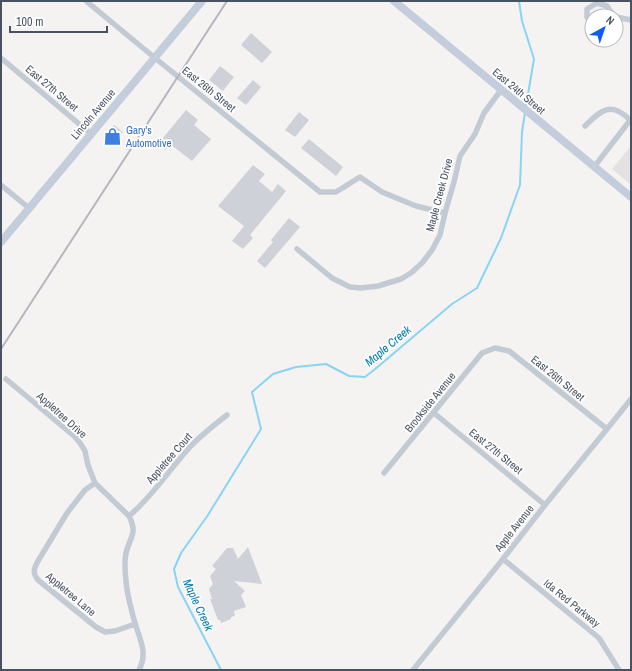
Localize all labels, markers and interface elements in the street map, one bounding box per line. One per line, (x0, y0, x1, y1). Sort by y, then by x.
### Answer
scale bar (10, 8, 107, 34)
north arrow (584, 8, 624, 48)
text: N (603, 13, 617, 28)
text: 100 m (16, 14, 43, 30)
street label: East 27th Street (23, 62, 82, 114)
street label: East 26th Street (179, 63, 239, 115)
street label: East 24th Street (490, 65, 549, 117)
street label: Lincoln Avenue (68, 86, 118, 142)
place label: Gary's Automotive (125, 123, 172, 150)
shop icon: Gary's Automotive (103, 126, 123, 146)
street label: Maple Creek Drive (423, 157, 455, 233)
water label: Maple Creek (361, 321, 415, 370)
street label: East 26th Street (528, 352, 588, 404)
street label: Brookside Avenue (402, 369, 458, 435)
street label: Appletree Drive (33, 388, 90, 441)
street label: East 27th Street (466, 425, 526, 477)
street label: Appletree Court (142, 429, 195, 487)
street label: Apple Avenue (491, 502, 537, 555)
street label: Appletree Lane (42, 568, 99, 619)
water label: Maple Creek (179, 576, 217, 635)
street label: Ida Red Parkway (541, 576, 603, 630)

